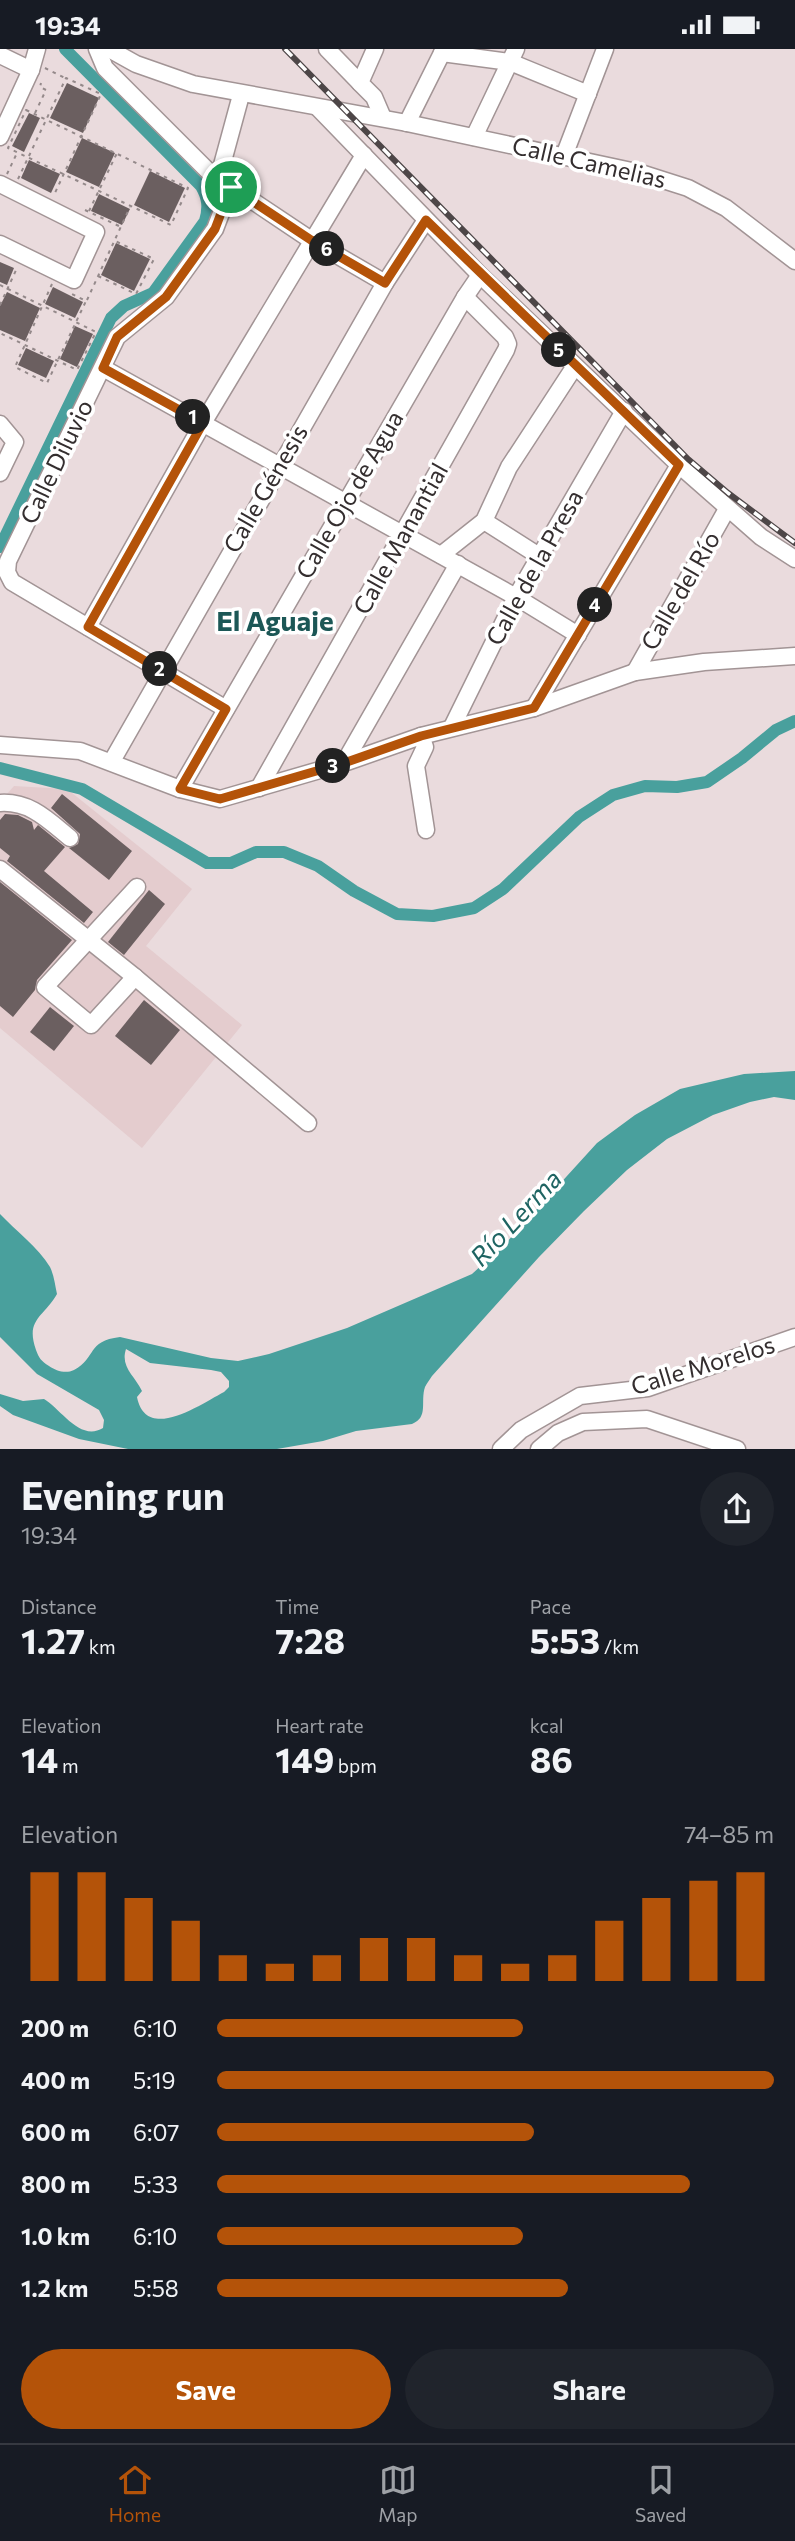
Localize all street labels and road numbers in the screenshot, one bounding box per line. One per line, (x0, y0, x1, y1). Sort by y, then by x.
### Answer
street label: Calle Camelias (510, 130, 669, 193)
street label: Calle Diluvio (13, 394, 98, 528)
street label: Calle Ojo de Agua (289, 405, 409, 583)
street label: Calle Génesis (216, 419, 313, 557)
street label: Calle Manantial (346, 458, 453, 619)
street label: Calle de la Presa (479, 485, 588, 650)
street label: Calle del Río (634, 526, 725, 655)
street label: Calle Morelos (627, 1329, 778, 1400)

